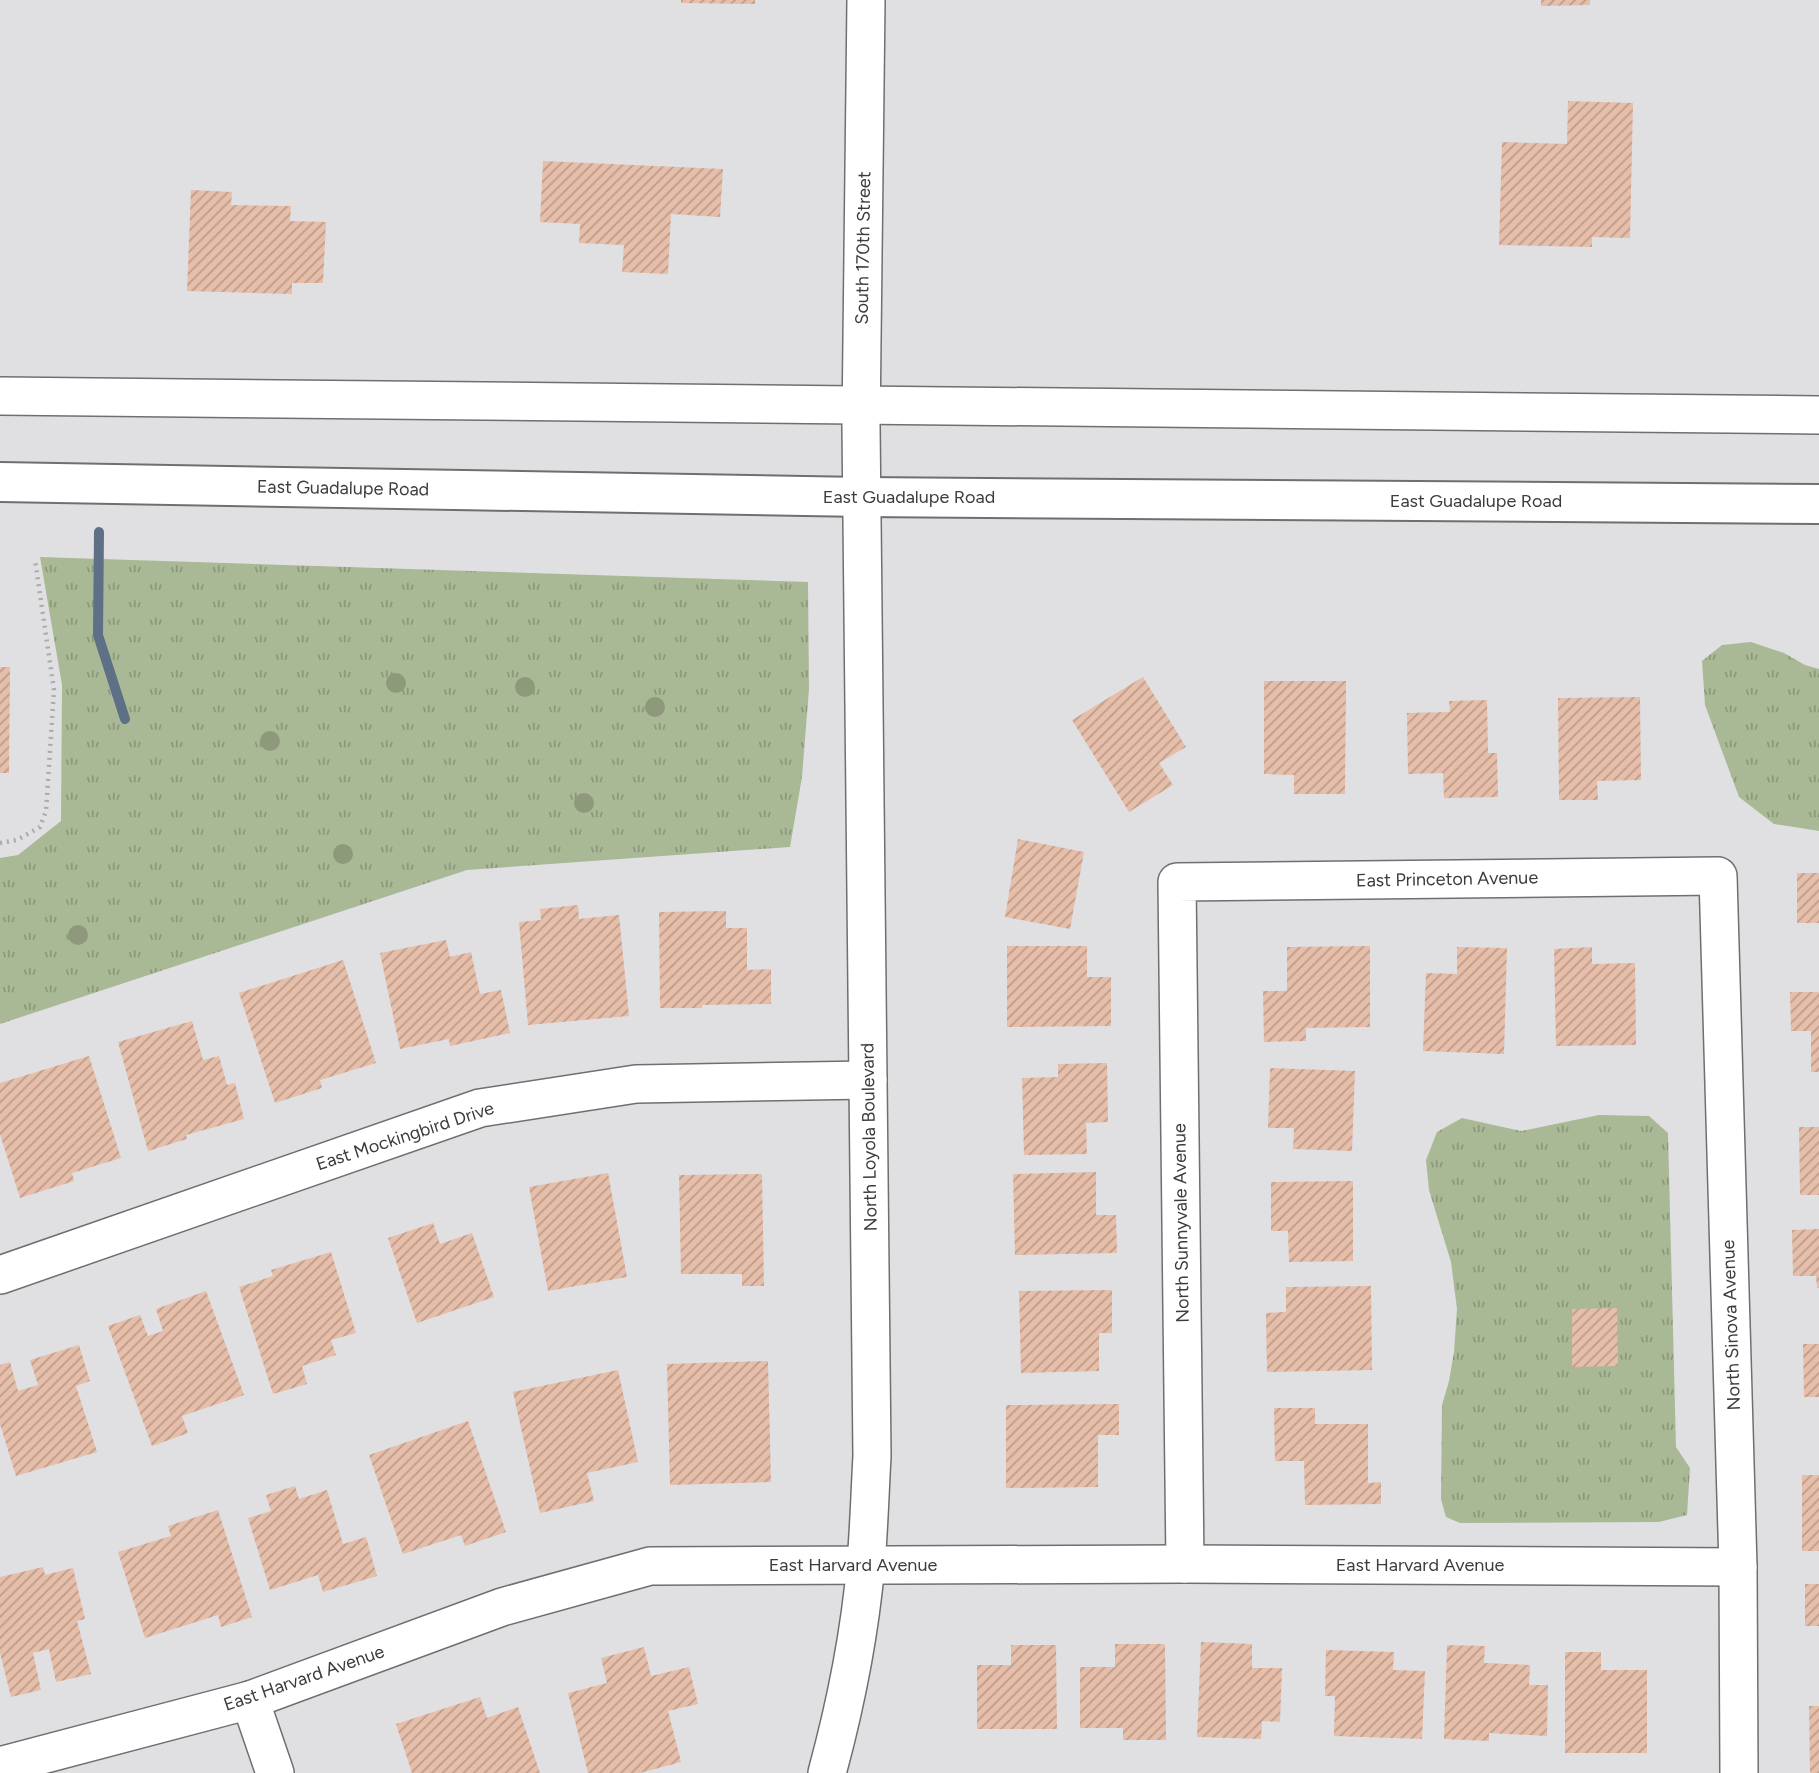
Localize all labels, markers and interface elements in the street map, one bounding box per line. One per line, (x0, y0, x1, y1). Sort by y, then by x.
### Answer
street label: South 170th Street (851, 171, 875, 325)
street label: East Guadalupe Road (257, 475, 429, 501)
street label: East Guadalupe Road (823, 486, 995, 508)
street label: East Guadalupe Road (1390, 490, 1562, 512)
street label: East Princeton Avenue (1356, 866, 1538, 892)
street label: North Loyola Boulevard (856, 1043, 882, 1231)
street label: East Mockingbird Drive (313, 1097, 497, 1175)
street label: North Sunnyvale Avenue (1168, 1123, 1194, 1323)
street label: North Sinova Avenue (1717, 1239, 1745, 1411)
street label: East Harvard Avenue (769, 1554, 937, 1576)
street label: East Harvard Avenue (1336, 1554, 1504, 1576)
street label: East Harvard Avenue (221, 1640, 387, 1716)

